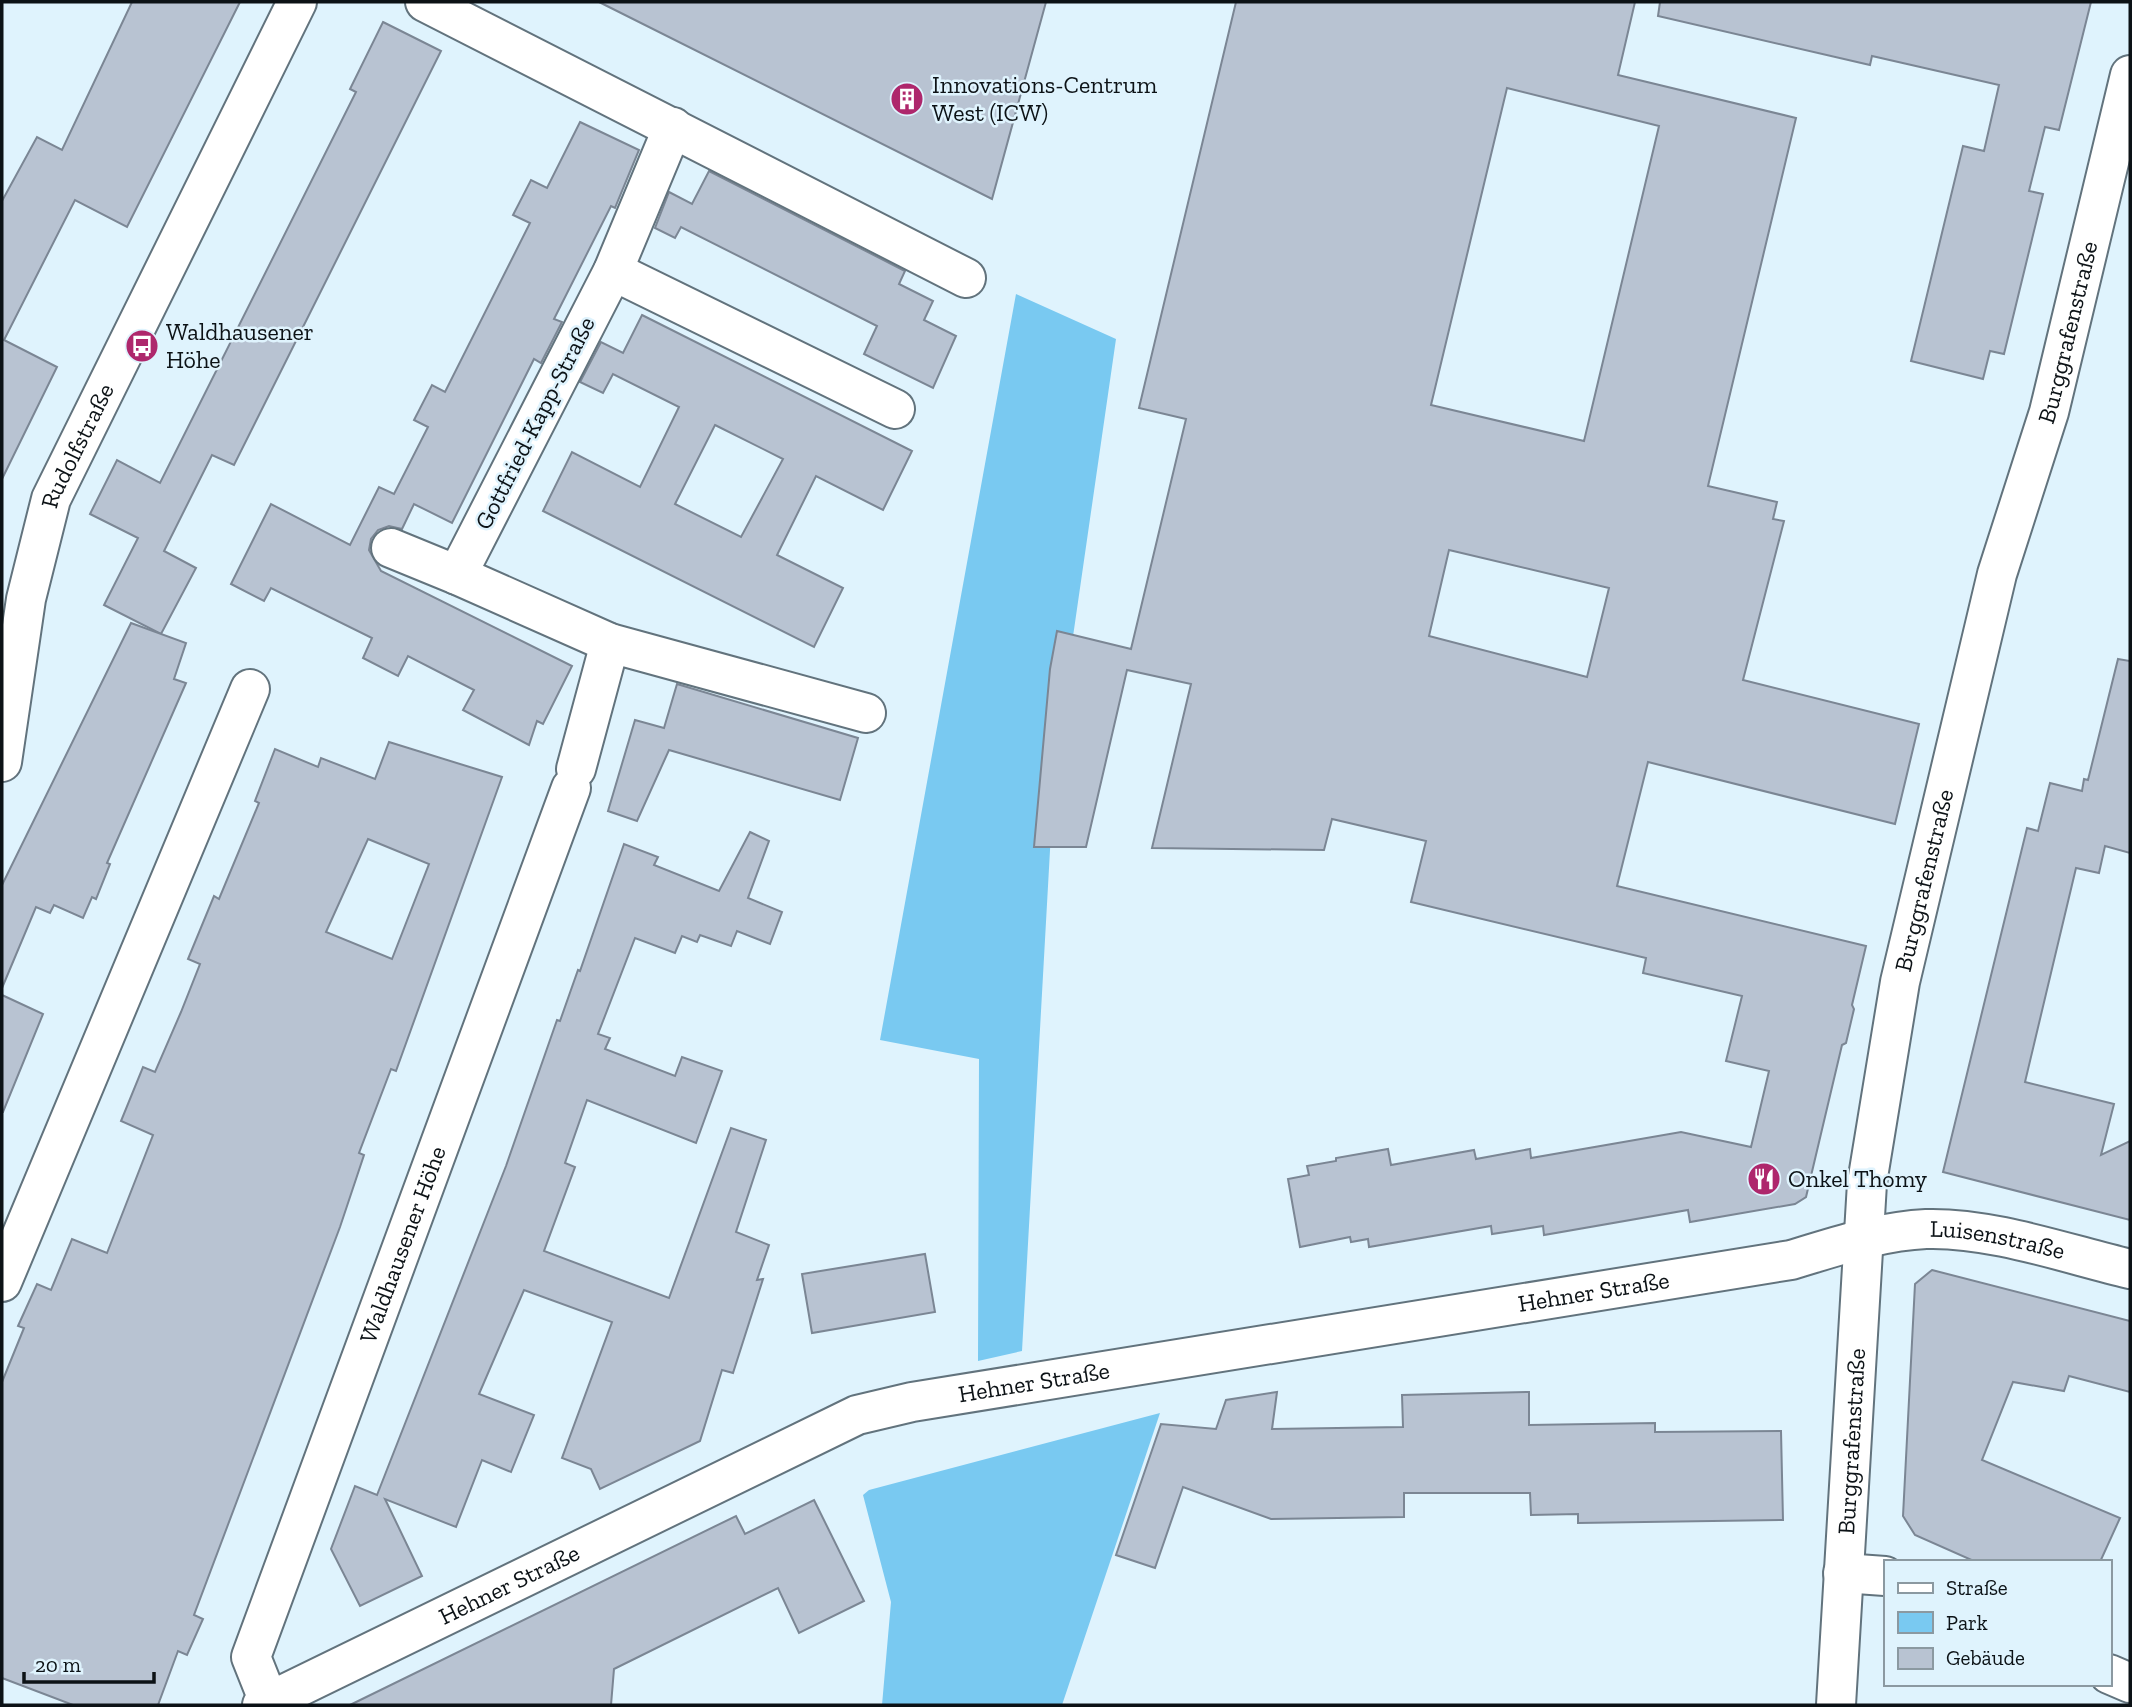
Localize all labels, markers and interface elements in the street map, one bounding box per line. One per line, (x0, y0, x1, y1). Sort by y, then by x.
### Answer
place label: Innovations-Centrum West (ICW) (932, 70, 1158, 127)
building icon: Innovations-Centrum West (ICW) (888, 80, 926, 118)
street label: Burggrafenstraße (2031, 238, 2104, 427)
street label: Gottfried-Kapp-Straße (468, 311, 601, 534)
place label: Waldhausener Höhe (166, 317, 314, 374)
bus stop icon: Waldhausener Höhe (123, 327, 161, 365)
street label: Rudolfstraße (34, 378, 120, 511)
street label: Burggrafenstraße (1888, 786, 1959, 974)
street label: Waldhausener Höhe (353, 1142, 452, 1347)
restaurant icon: Onkel Thomy (1745, 1160, 1783, 1198)
place label: Onkel Thomy (1788, 1164, 1928, 1193)
street label: Luisenstraße (1930, 1214, 2068, 1265)
street label: Hehner Straße (1516, 1265, 1671, 1318)
street label: Burggrafenstraße (1831, 1347, 1871, 1535)
street label: Hehner Straße (956, 1355, 1112, 1408)
street label: Hehner Straße (434, 1538, 584, 1631)
legend (1884, 1560, 2111, 1686)
text: Straße (1946, 1575, 2008, 1600)
text: Park (1946, 1610, 1988, 1635)
scale bar (24, 1640, 154, 1684)
text: Gebäude (1946, 1645, 2025, 1670)
text: 20 m (35, 1652, 81, 1677)

